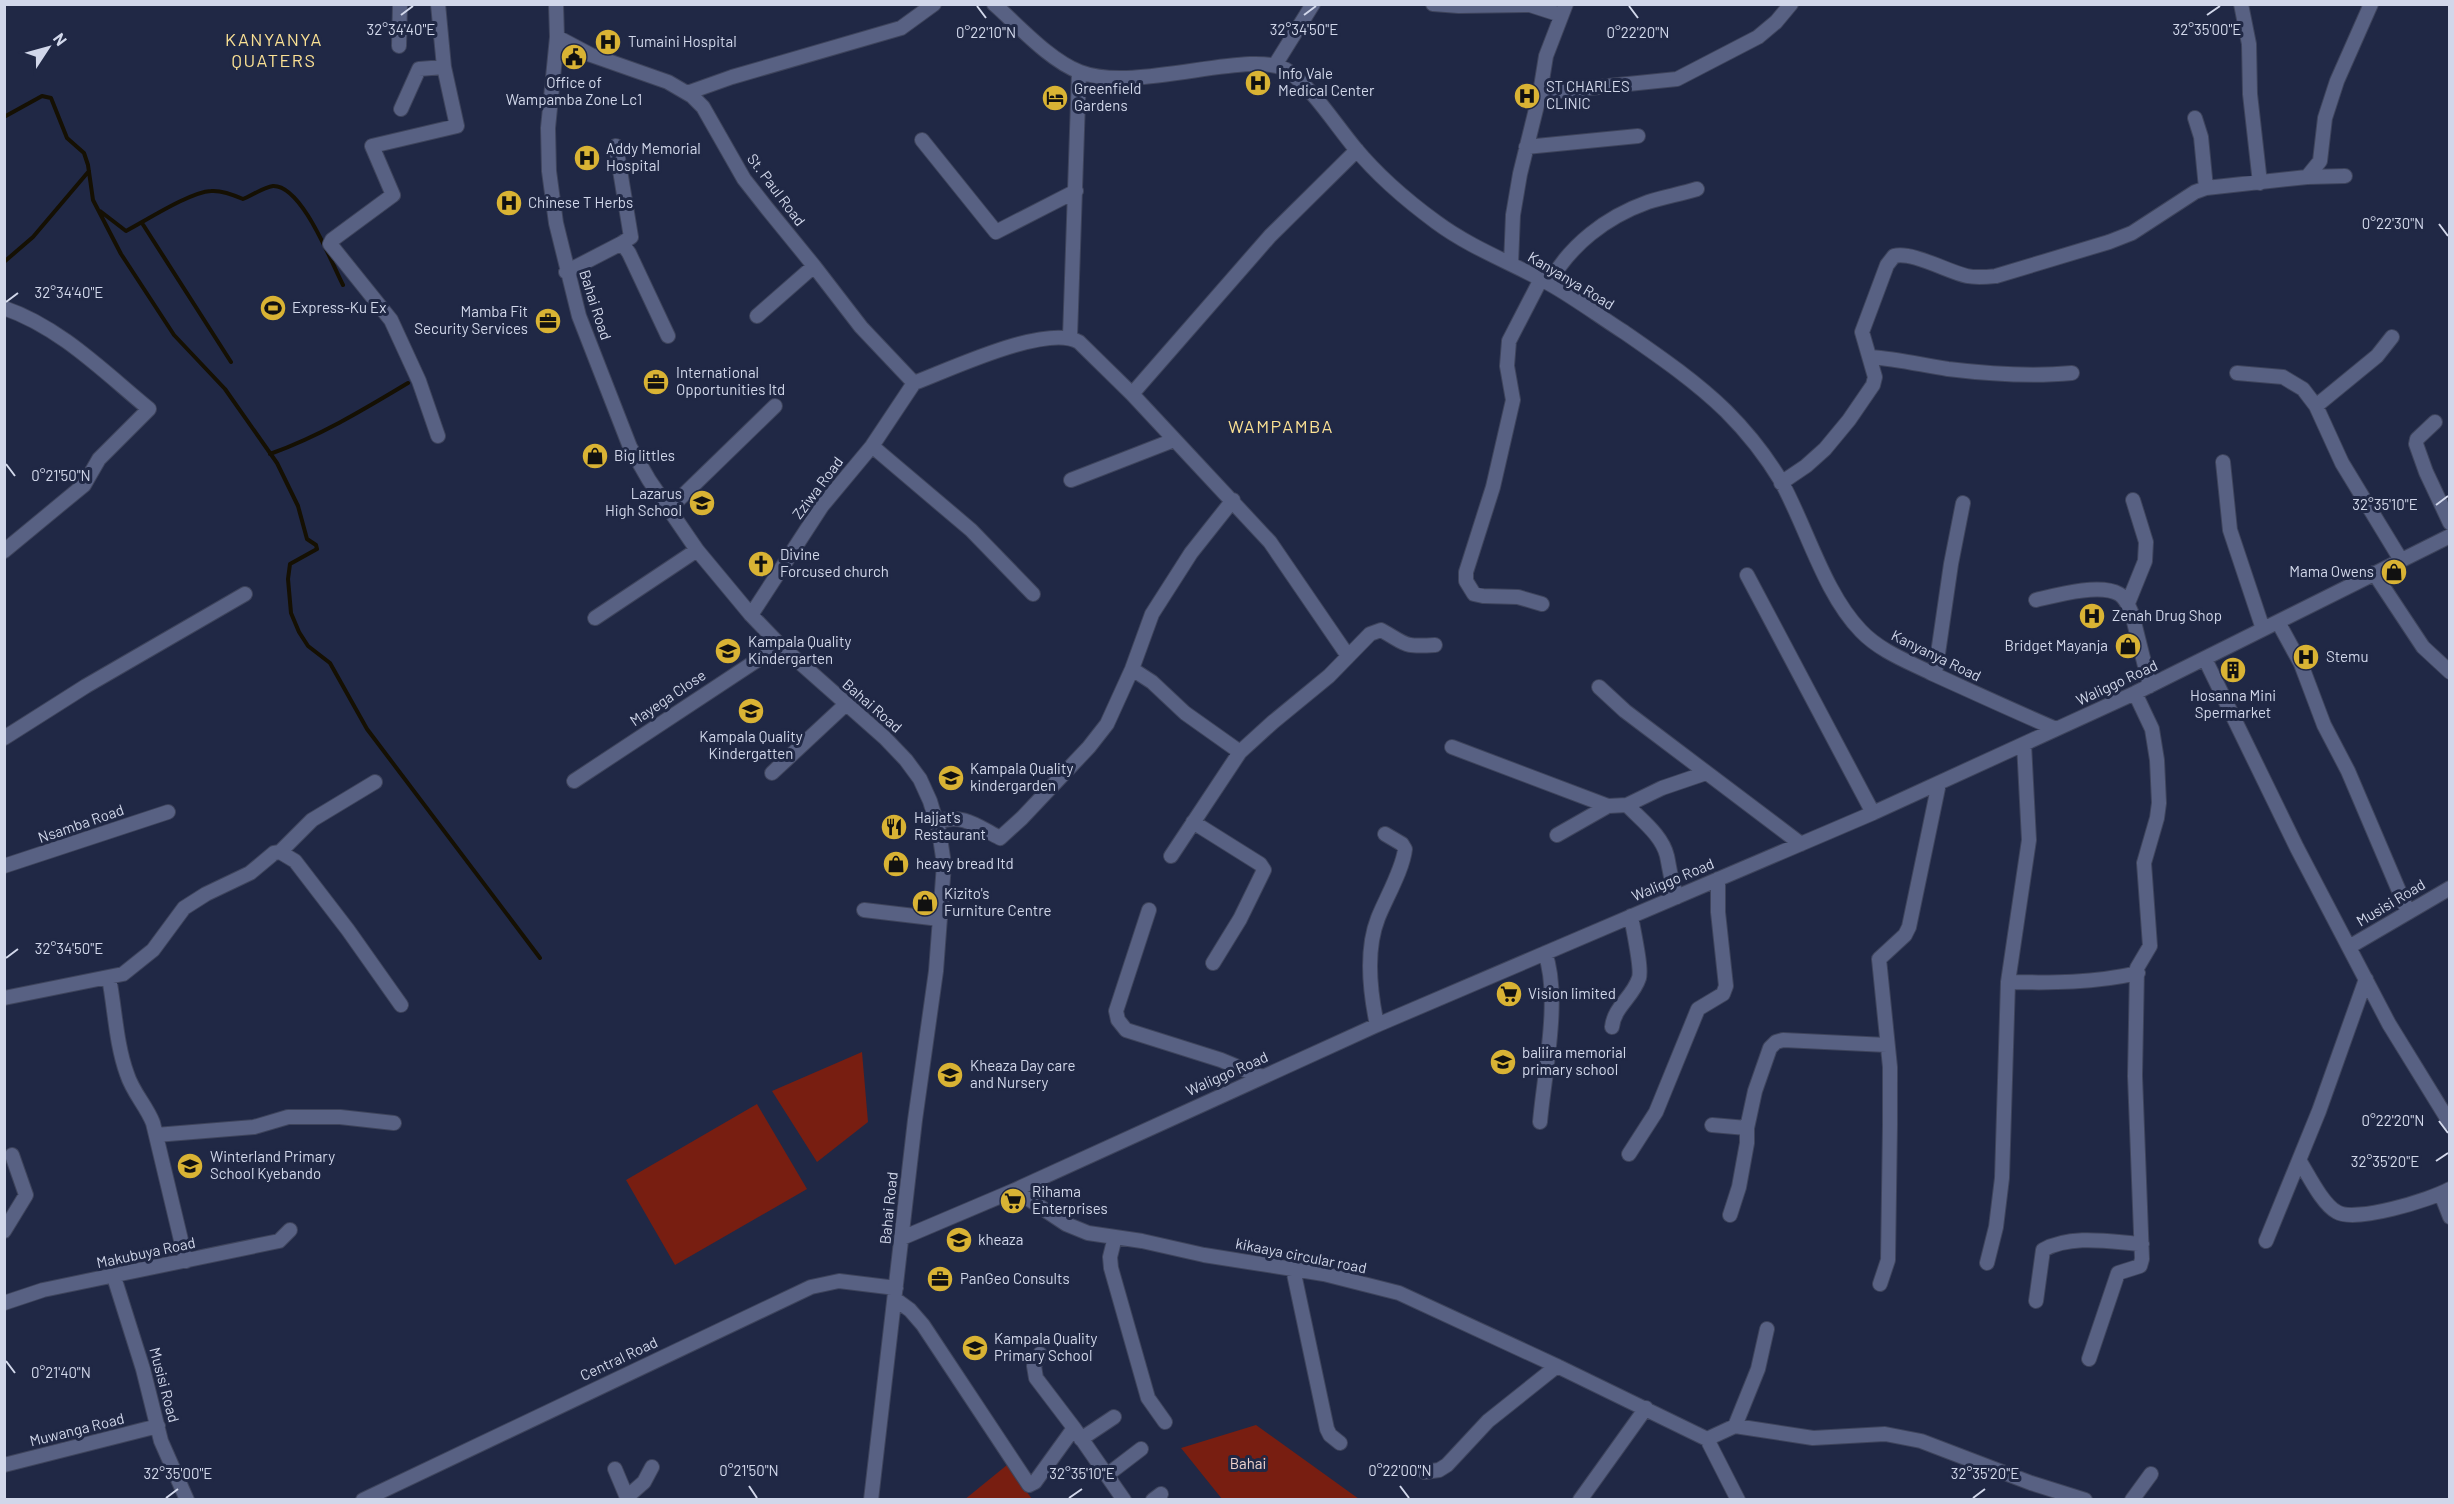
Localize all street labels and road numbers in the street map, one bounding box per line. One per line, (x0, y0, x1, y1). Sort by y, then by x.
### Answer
street label: St. Paul Road (744, 150, 810, 229)
street label: Kanyanya Road (1525, 247, 1618, 313)
street label: Bahai Road (576, 267, 616, 342)
street label: Zziwa Road (788, 453, 846, 522)
street label: Kanyanya Road (1889, 626, 1984, 685)
street label: Waliggo Road (2073, 655, 2160, 709)
street label: Mayega Close (626, 665, 709, 729)
street label: Bahai Road (839, 675, 906, 736)
street label: Nsamba Road (35, 800, 126, 846)
street label: Waliggo Road (1629, 854, 1717, 905)
street label: Musisi Road (2353, 875, 2428, 930)
street label: Waliggo Road (1183, 1047, 1270, 1099)
street label: Bahai Road (875, 1171, 901, 1245)
street label: Makubuya Road (95, 1233, 197, 1271)
street label: kikaaya circular road (1234, 1233, 1368, 1277)
street label: Central Road (577, 1332, 660, 1384)
street label: Musisi Road (146, 1345, 184, 1424)
street label: Muwanga Road (28, 1409, 126, 1449)

